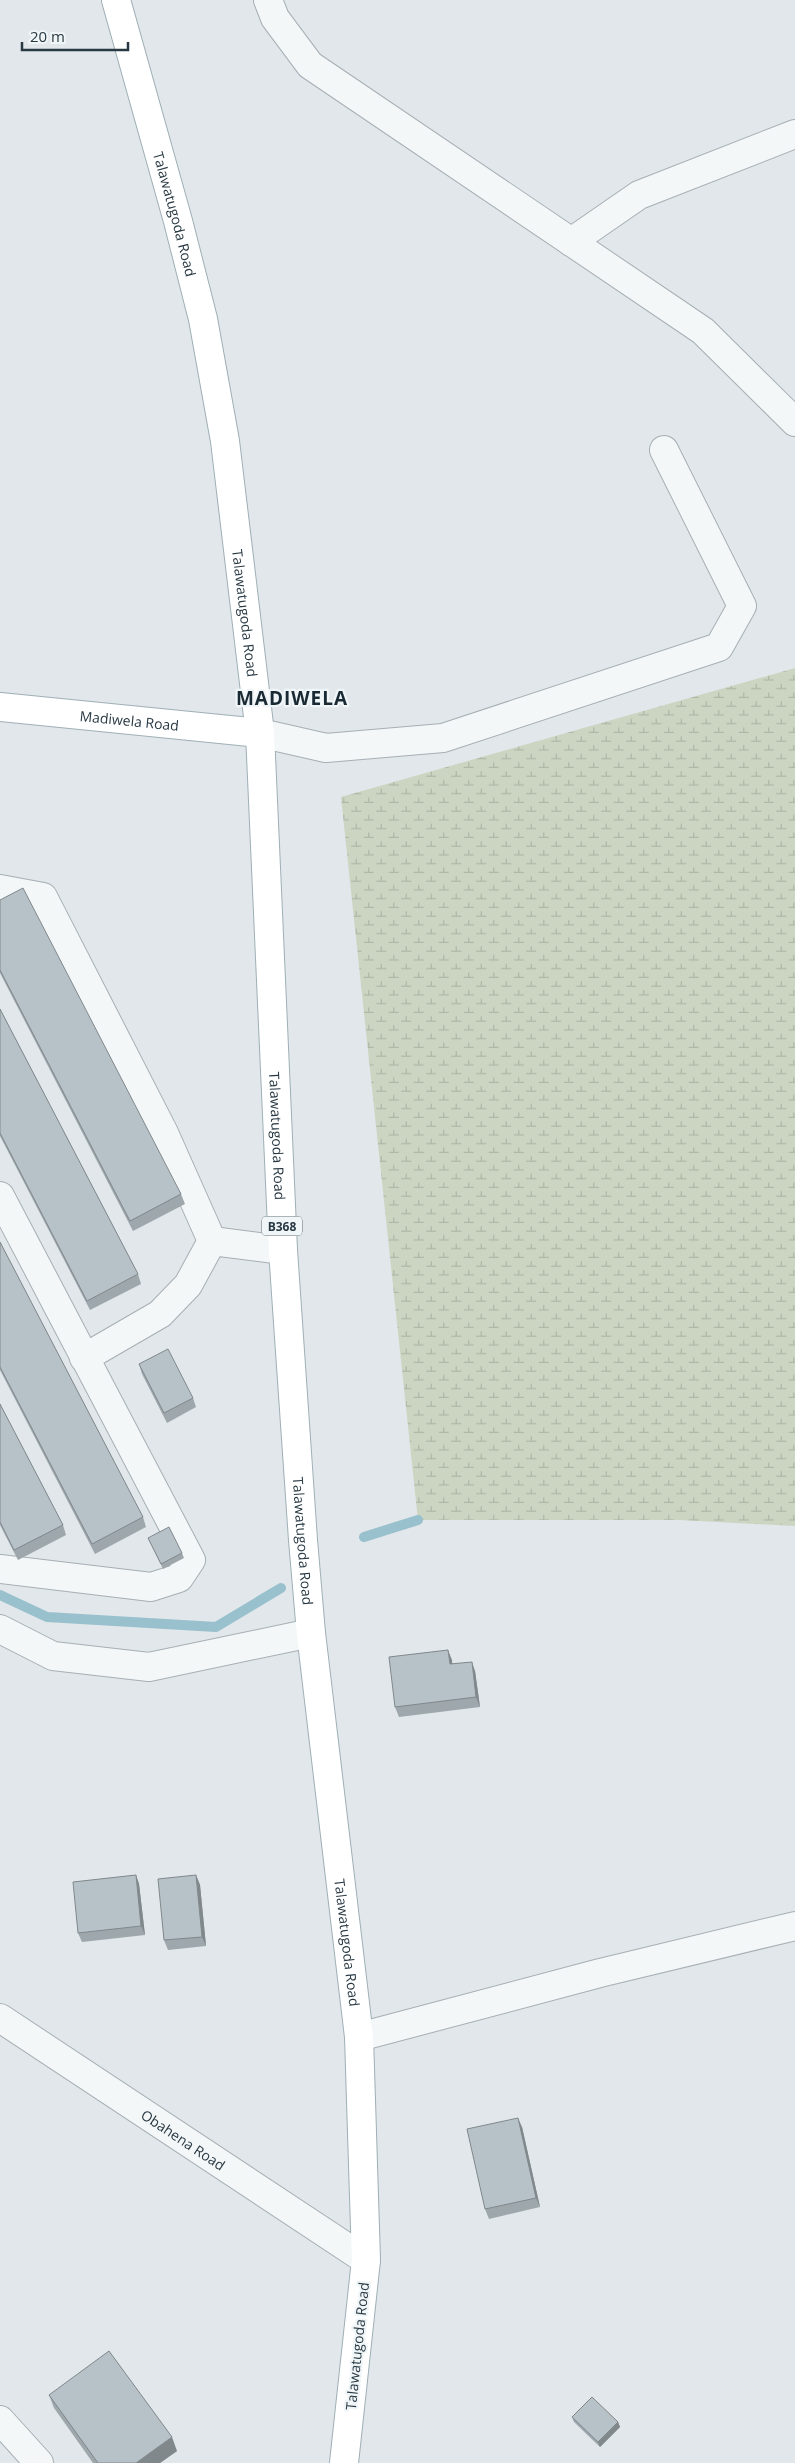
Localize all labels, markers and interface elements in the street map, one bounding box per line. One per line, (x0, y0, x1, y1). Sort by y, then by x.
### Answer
scale bar (22, 20, 129, 52)
text: 20 m (30, 26, 65, 46)
street label: Talawatugoda Road (149, 149, 201, 278)
street label: Talawatugoda Road (229, 548, 263, 678)
district label: MADIWELA (236, 685, 348, 711)
street label: Madiwela Road (79, 706, 180, 734)
street label: Talawatugoda Road (266, 1071, 290, 1200)
road number: B368 (262, 1216, 302, 1236)
street label: Talawatugoda Road (289, 1476, 318, 1606)
street label: Talawatugoda Road (331, 1878, 365, 2007)
street label: Obahena Road (138, 2105, 229, 2174)
street label: Talawatugoda Road (341, 2281, 373, 2411)

